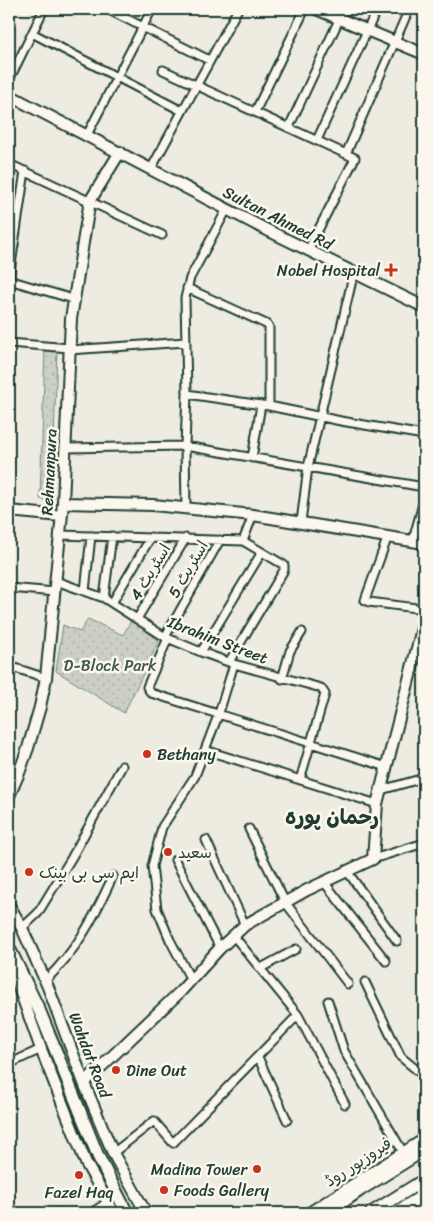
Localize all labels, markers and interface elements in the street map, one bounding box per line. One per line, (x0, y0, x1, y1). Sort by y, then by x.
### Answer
street label: Sultan Ahmed Rd (218, 178, 340, 259)
place label: Nobel Hospital (277, 256, 380, 285)
marker: Nobel Hospital (384, 263, 398, 277)
street label: Rehmanpura (32, 428, 66, 516)
street label: اسٹریٹ 5 (160, 535, 216, 603)
street label: اسٹریٹ 4 (121, 538, 179, 606)
street label: Ibrahim Street (163, 607, 272, 672)
park label: D-Block Park (64, 651, 157, 680)
place label: Bethany (157, 740, 216, 769)
marker: Bethany (141, 748, 153, 760)
district label: رحمان پورہ (285, 798, 379, 836)
place label: سعید (178, 838, 212, 867)
marker: سعید (162, 846, 174, 858)
place label: ایم سی بی بینک (39, 858, 139, 887)
marker: ایم سی بی بینک (23, 866, 35, 878)
street label: Wahdat Road (60, 1008, 120, 1104)
place label: Dine Out (126, 1056, 187, 1085)
marker: Dine Out (110, 1064, 122, 1076)
street label: فیروزپور روڈ (318, 1129, 398, 1195)
place label: Madina Tower (151, 1155, 248, 1184)
marker: Madina Tower (251, 1163, 263, 1175)
marker: Fazel Haq (73, 1169, 85, 1181)
place label: Foods Gallery (174, 1176, 270, 1205)
place label: Fazel Haq (45, 1178, 113, 1207)
marker: Foods Gallery (158, 1184, 170, 1196)

